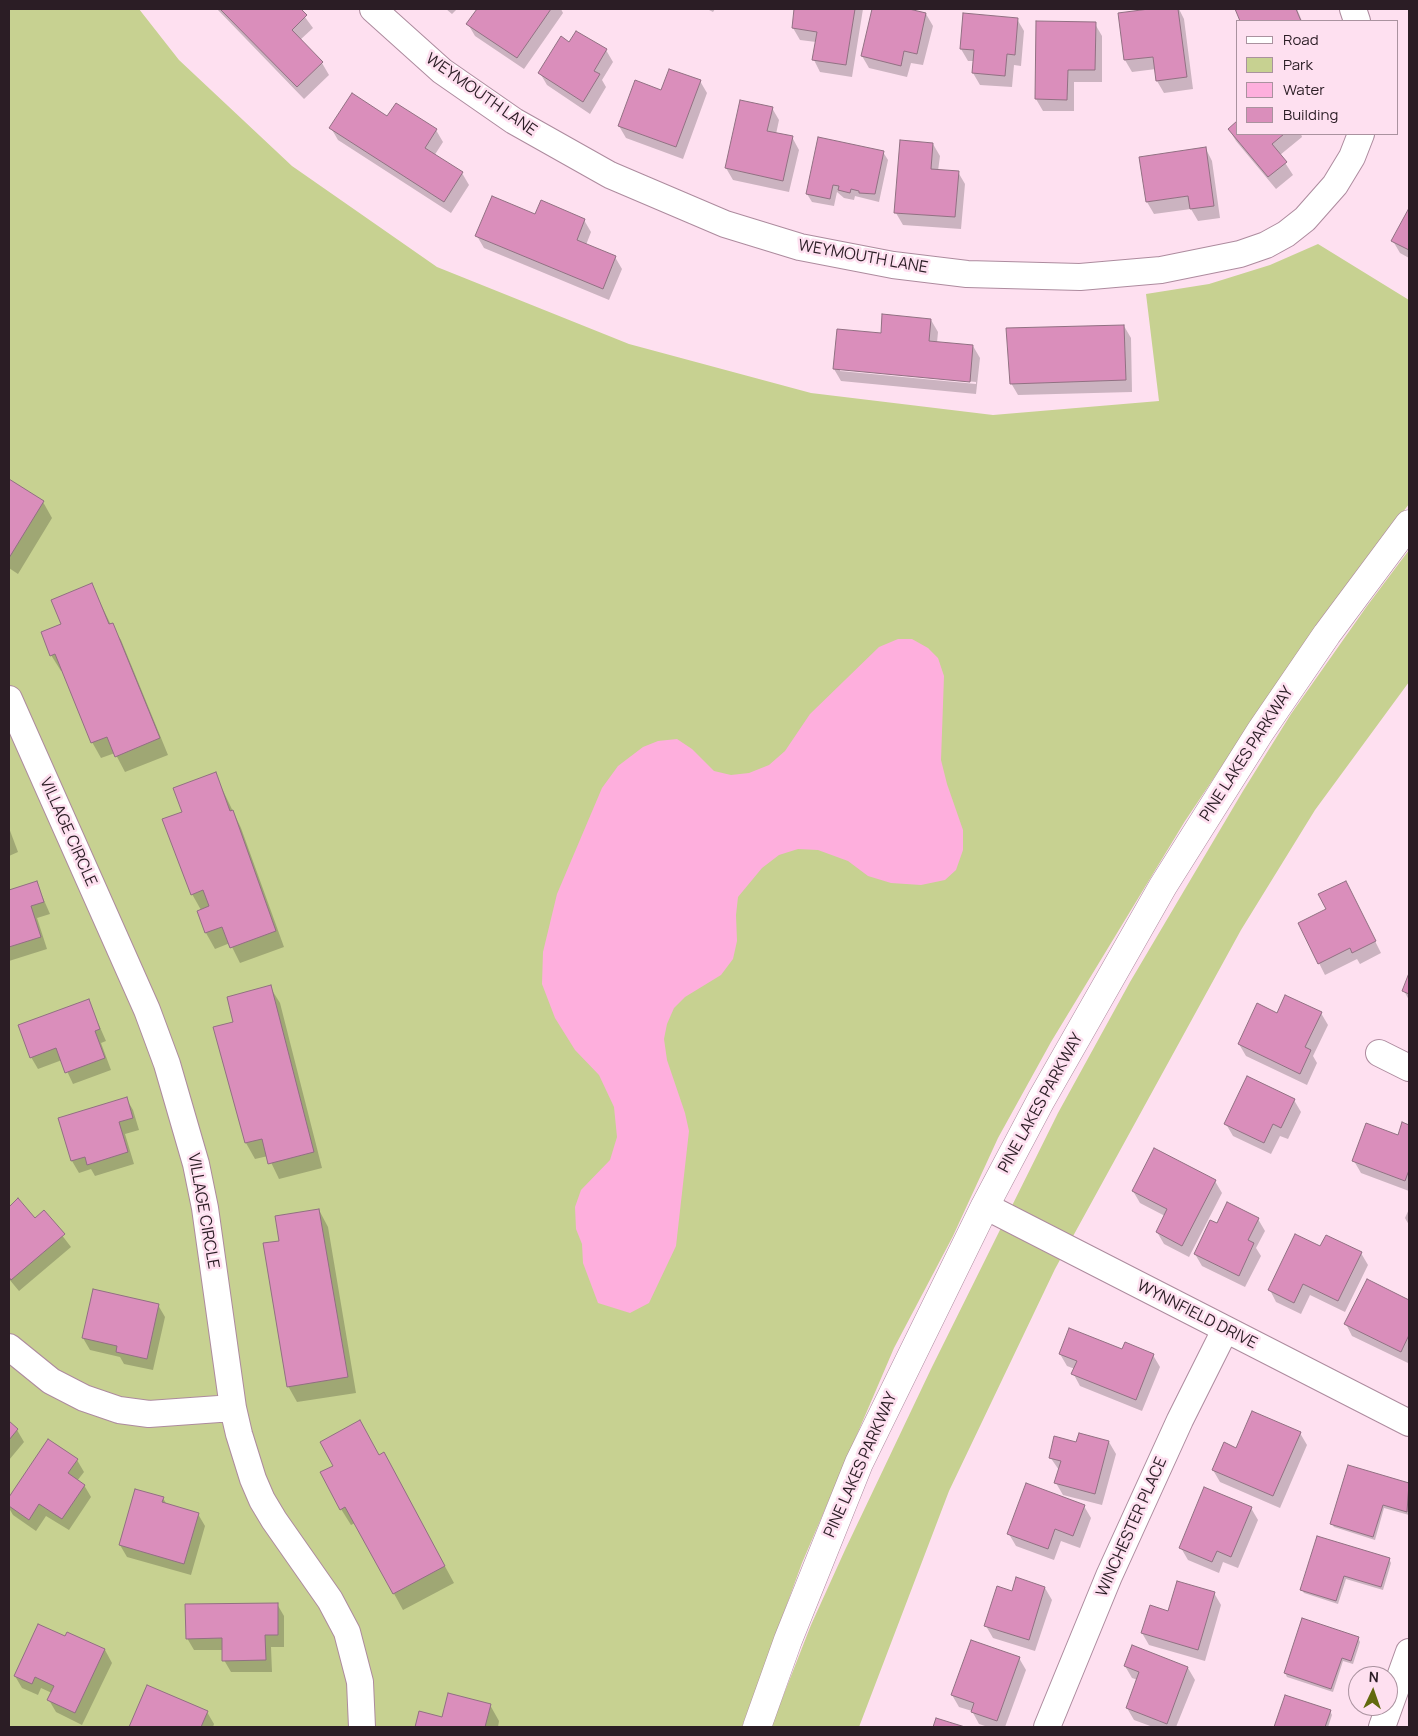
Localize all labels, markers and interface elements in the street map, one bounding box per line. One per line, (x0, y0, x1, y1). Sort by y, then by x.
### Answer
legend (1236, 20, 1398, 135)
text: Road (1283, 29, 1319, 50)
street label: WEYMOUTH LANE (422, 49, 540, 141)
text: Park (1283, 54, 1313, 75)
text: Water (1283, 79, 1325, 100)
text: Building (1283, 104, 1338, 125)
street label: WEYMOUTH LANE (797, 236, 929, 278)
street label: PINE LAKES PARKWAY (1196, 683, 1298, 825)
street label: VILLAGE CIRCLE (35, 775, 101, 889)
street label: PINE LAKES PARKWAY (995, 1030, 1087, 1176)
street label: VILLAGE CIRCLE (183, 1152, 223, 1270)
street label: WYNNFIELD DRIVE (1134, 1276, 1260, 1354)
street label: PINE LAKES PARKWAY (820, 1390, 902, 1540)
street label: WINCHESTER PLACE (1093, 1454, 1171, 1600)
north arrow (1348, 1666, 1398, 1716)
text: N (1368, 1667, 1379, 1686)

